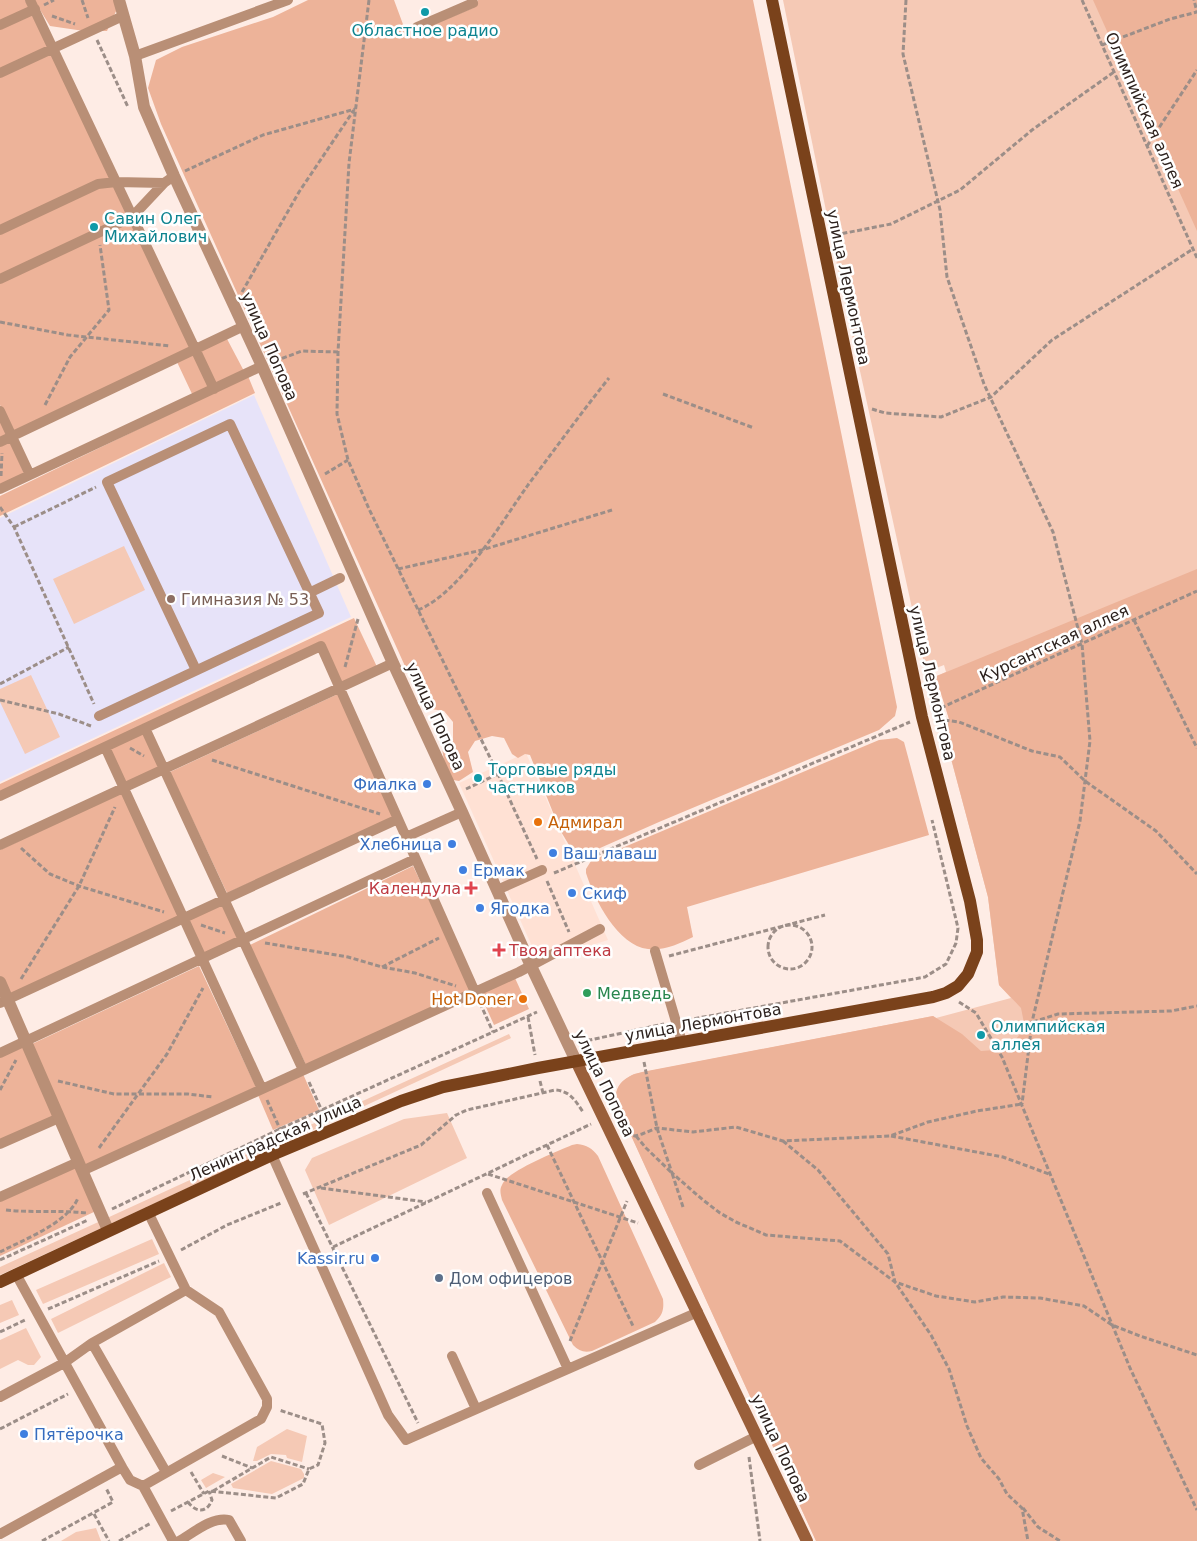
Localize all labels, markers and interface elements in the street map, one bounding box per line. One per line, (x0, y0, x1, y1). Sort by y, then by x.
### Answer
marker: Областное радио (419, 6, 431, 18)
place label: Областное радио (352, 21, 499, 40)
street label: Олимпийская аллея (1101, 29, 1188, 191)
street label: улица Лермонтова (823, 208, 874, 367)
place label: Савин Олег Михайлович (104, 209, 207, 246)
marker: Савин Олег Михайлович (88, 221, 100, 233)
street label: улица Попова (237, 289, 302, 404)
place label: Гимназия № 53 (181, 590, 309, 609)
marker: Гимназия № 53 (165, 593, 177, 605)
street label: Курсантская аллея (977, 601, 1132, 686)
street label: улица Лермонтова (905, 604, 960, 763)
street label: улица Попова (402, 659, 469, 773)
place label: Торговые ряды частников (487, 760, 616, 797)
marker: Торговые ряды частников (472, 772, 484, 784)
place label: Фиалка (353, 775, 417, 794)
marker: Фиалка (421, 778, 433, 790)
place label: Адмирал (548, 813, 623, 832)
marker: Адмирал (532, 816, 544, 828)
place label: Хлебница (360, 835, 442, 854)
marker: Хлебница (446, 838, 458, 850)
place label: Ваш лаваш (563, 844, 657, 863)
marker: Ваш лаваш (547, 847, 559, 859)
place label: Ермак (473, 861, 525, 880)
marker: Ермак (457, 864, 469, 876)
place label: Календула (369, 879, 461, 898)
marker: Календула (465, 882, 477, 894)
place label: Скиф (582, 884, 627, 903)
marker: Скиф (566, 887, 578, 899)
place label: Ягодка (490, 899, 550, 918)
marker: Ягодка (474, 902, 486, 914)
place label: Твоя аптека (508, 941, 612, 960)
marker: Твоя аптека (493, 944, 505, 956)
place label: Медведь (597, 984, 671, 1003)
marker: Медведь (581, 987, 593, 999)
place label: Hot Doner (431, 990, 513, 1009)
marker: Hot Doner (517, 993, 529, 1005)
street label: улица Лермонтова (623, 999, 783, 1046)
place label: Олимпийская аллея (991, 1017, 1105, 1054)
street label: улица Попова (570, 1026, 639, 1140)
marker: Олимпийская аллея (975, 1029, 987, 1041)
street label: Ленинградская улица (186, 1092, 364, 1185)
place label: Kassir.ru (297, 1249, 365, 1268)
marker: Kassir.ru (369, 1252, 381, 1264)
place label: Дом офицеров (449, 1269, 572, 1288)
marker: Дом офицеров (433, 1272, 445, 1284)
street label: улица Попова (747, 1391, 814, 1505)
place label: Пятёрочка (34, 1425, 124, 1444)
marker: Пятёрочка (18, 1428, 30, 1440)

